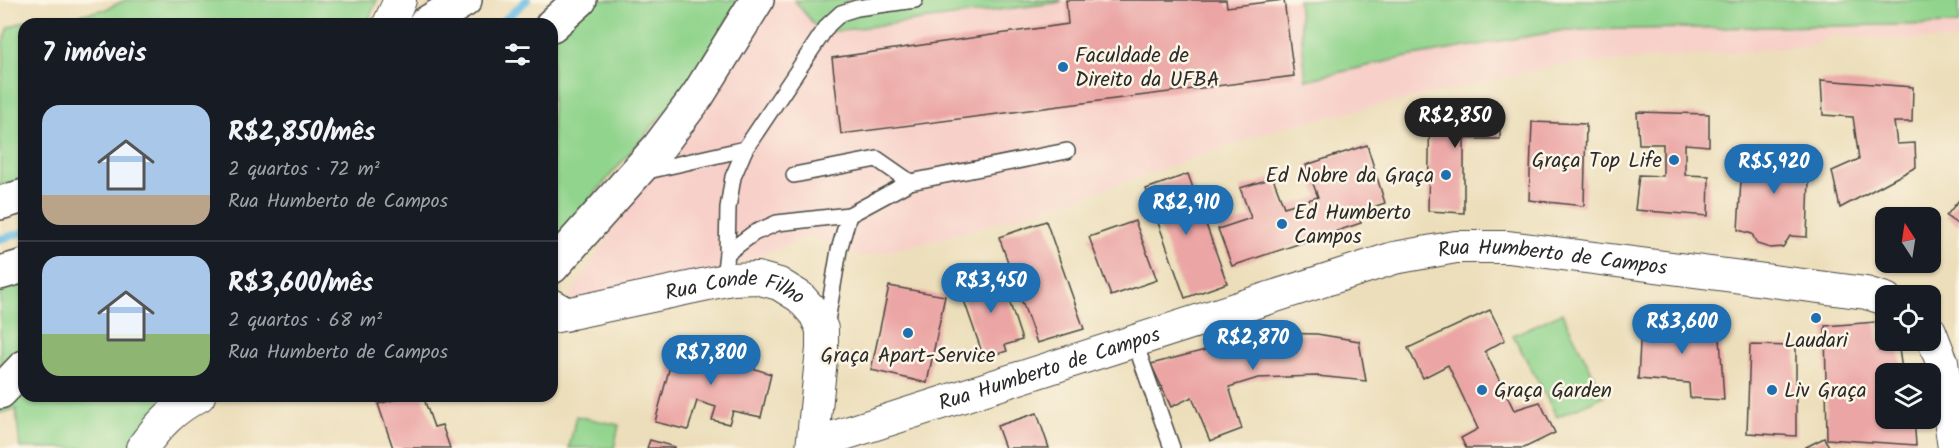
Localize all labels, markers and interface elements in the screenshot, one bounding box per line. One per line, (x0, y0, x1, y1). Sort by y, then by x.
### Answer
text: 7 imóveis (42, 33, 147, 75)
icon: filters (501, 38, 534, 71)
place label: Faculdade de Direito da UFBA (1075, 40, 1219, 97)
marker: Faculdade de Direito da UFBA (1056, 60, 1070, 74)
pin: R$2,850 (1400, 98, 1510, 149)
text: R$2,850 (1419, 101, 1491, 133)
text: R$2,850/mês (228, 112, 375, 154)
icon: home (90, 129, 162, 201)
pin: R$5,920 (1719, 144, 1829, 195)
place label: Graça Top Life (1532, 145, 1663, 178)
text: R$5,920 (1738, 147, 1810, 179)
marker: Graça Top Life (1667, 153, 1681, 167)
text: 2 quartos · 72 m² (228, 154, 380, 186)
place label: Ed Nobre da Graça (1266, 160, 1434, 193)
marker: Ed Nobre da Graça (1439, 168, 1453, 182)
pin: R$2,910 (1131, 185, 1241, 236)
text: Rua Humberto de Campos (228, 186, 448, 218)
text: R$2,910 (1152, 188, 1220, 220)
place label: Ed Humberto Campos (1294, 197, 1411, 254)
north arrow (1875, 207, 1941, 273)
map controls (1875, 207, 1941, 429)
marker: Ed Humberto Campos (1275, 217, 1289, 231)
street label: Rua Humberto de Campos (1435, 231, 1669, 285)
text: R$3,600/mês (228, 263, 373, 305)
street label: Rua Conde Filho (662, 263, 811, 314)
pin: R$3,450 (936, 263, 1046, 314)
text: R$3,450 (955, 266, 1027, 298)
icon: home (90, 280, 162, 352)
button: locate (1875, 285, 1941, 351)
pin: R$3,600 (1627, 304, 1737, 355)
text: 2 quartos · 68 m² (228, 305, 382, 337)
text: R$3,600 (1646, 307, 1718, 339)
marker: Laudari (1809, 311, 1823, 325)
street label: Rua Humberto de Campos (935, 319, 1165, 421)
pin: R$2,870 (1198, 320, 1308, 371)
text: R$2,870 (1217, 323, 1289, 355)
place label: Laudari (1784, 325, 1849, 358)
marker: Graça Apart-Service (901, 326, 915, 340)
pin: R$7,800 (656, 335, 766, 386)
text: Rua Humberto de Campos (228, 337, 448, 369)
text: R$7,800 (676, 338, 746, 370)
place label: Graça Apart-Service (821, 340, 996, 373)
button: layers (1875, 363, 1941, 429)
place label: Graça Garden (1494, 375, 1612, 408)
place label: Liv Graça (1784, 375, 1867, 408)
marker: Graça Garden (1475, 383, 1489, 397)
marker: Liv Graça (1765, 383, 1779, 397)

